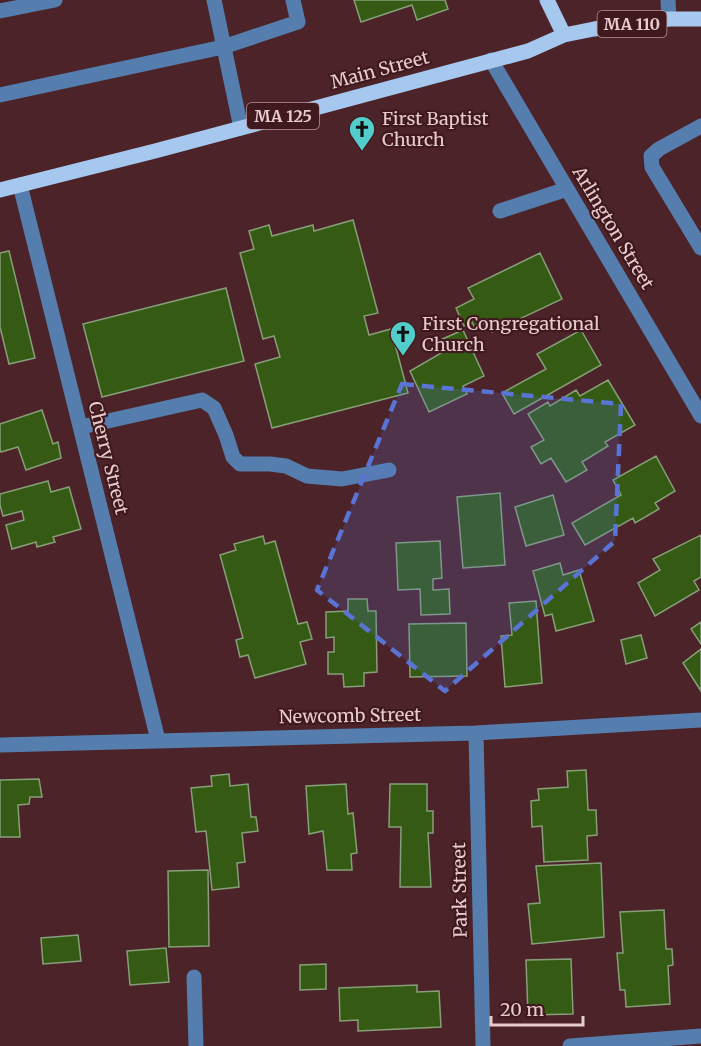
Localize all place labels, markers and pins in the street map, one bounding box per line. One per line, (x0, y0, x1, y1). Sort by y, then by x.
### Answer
place label: First Baptist Church (382, 107, 489, 151)
church icon: First Baptist Church (347, 114, 377, 152)
place label: First Congregational Church (422, 312, 600, 356)
church icon: First Congregational Church (388, 319, 418, 357)

